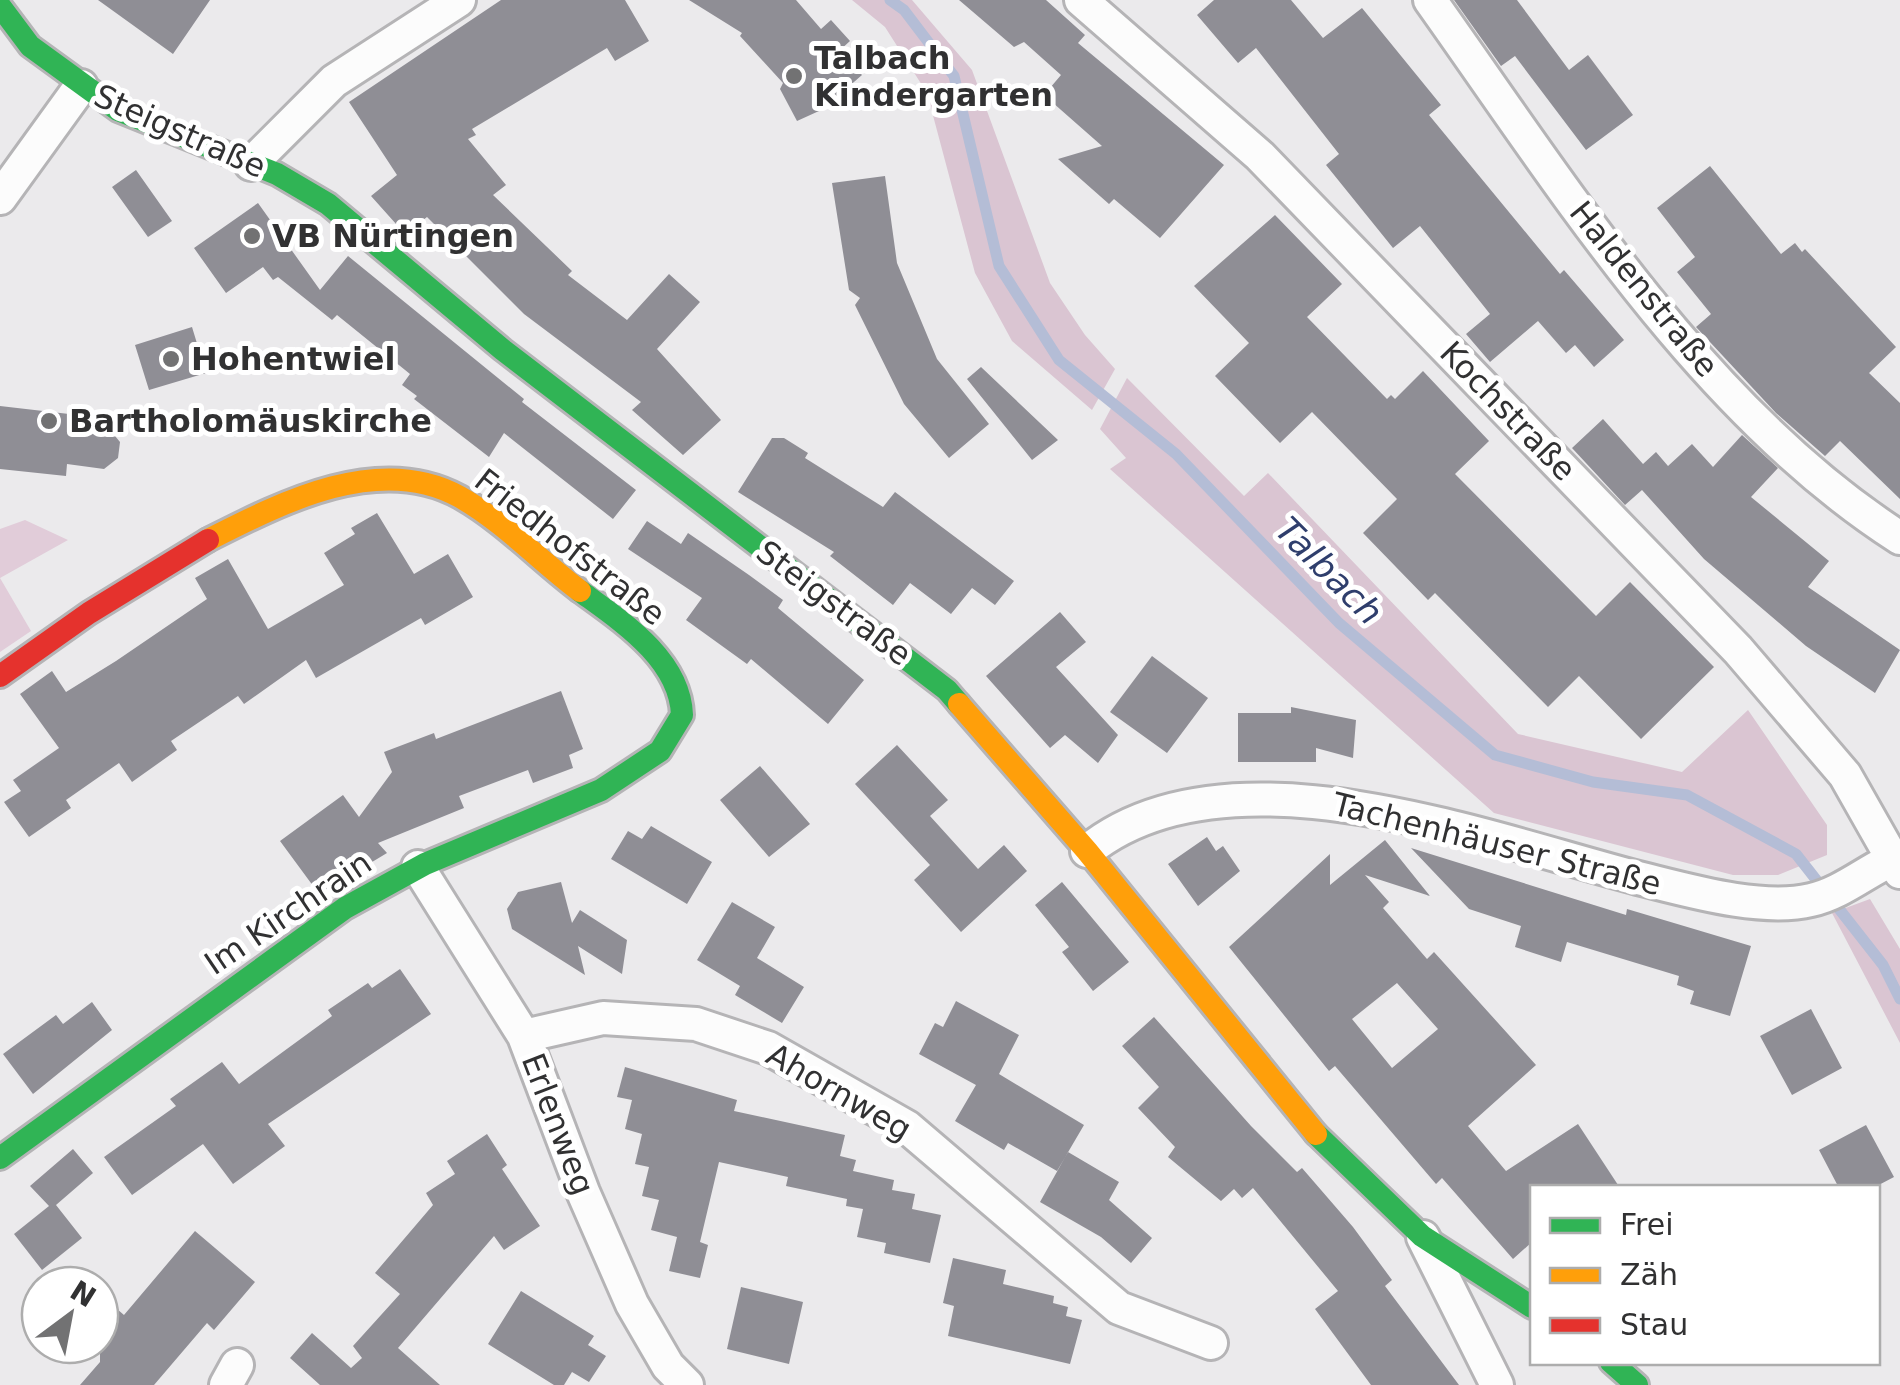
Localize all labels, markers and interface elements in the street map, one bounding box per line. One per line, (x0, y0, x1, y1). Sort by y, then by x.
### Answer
place label: Talbach Kindergarten (814, 39, 1053, 114)
marker: Talbach Kindergarten (783, 65, 805, 87)
street label: Steigstraße (88, 76, 272, 186)
street label: Haldenstraße (1562, 194, 1726, 384)
place label: VB Nürtingen (272, 217, 514, 255)
marker: VB Nürtingen (241, 225, 263, 247)
street label: Kochstraße (1432, 334, 1584, 488)
place label: Hohentwiel (191, 340, 396, 378)
marker: Hohentwiel (160, 348, 182, 370)
place label: Bartholomäuskirche (69, 402, 432, 440)
marker: Bartholomäuskirche (38, 410, 60, 432)
street label: Friedhofstraße (467, 461, 673, 633)
water label: Talbach (1267, 509, 1391, 633)
street label: Steigstraße (749, 533, 919, 673)
street label: Tachenhäuser Straße (1328, 785, 1665, 903)
street label: Im Kirchrain (197, 843, 379, 983)
street label: Ahornweg (760, 1035, 918, 1149)
street label: Erlenweg (514, 1048, 602, 1200)
legend (1530, 1185, 1880, 1365)
text: Frei (1620, 1207, 1674, 1242)
text: Zäh (1620, 1257, 1678, 1292)
north arrow (20, 1265, 120, 1365)
text: N (64, 1274, 102, 1314)
text: Stau (1620, 1307, 1688, 1342)

